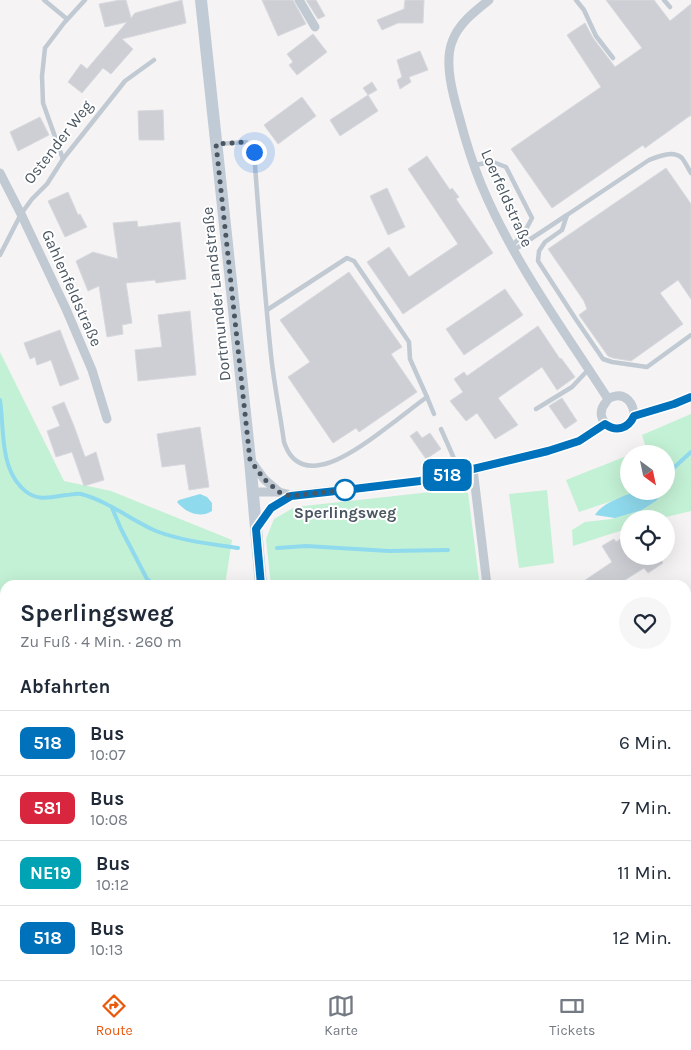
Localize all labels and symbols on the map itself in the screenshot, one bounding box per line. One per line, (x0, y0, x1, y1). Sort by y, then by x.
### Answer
street label: Ostender Weg (19, 96, 97, 188)
your location (242, 140, 267, 165)
street label: Loerfeldstraße (477, 146, 537, 250)
street label: Dortmunder Landstraße (197, 206, 235, 382)
street label: Gahlenfeldstraße (38, 227, 106, 349)
north arrow (620, 445, 675, 500)
line badge: 518 (418, 459, 476, 491)
marker: Sperlingsweg (334, 479, 356, 501)
place label: Sperlingsweg (294, 503, 396, 522)

